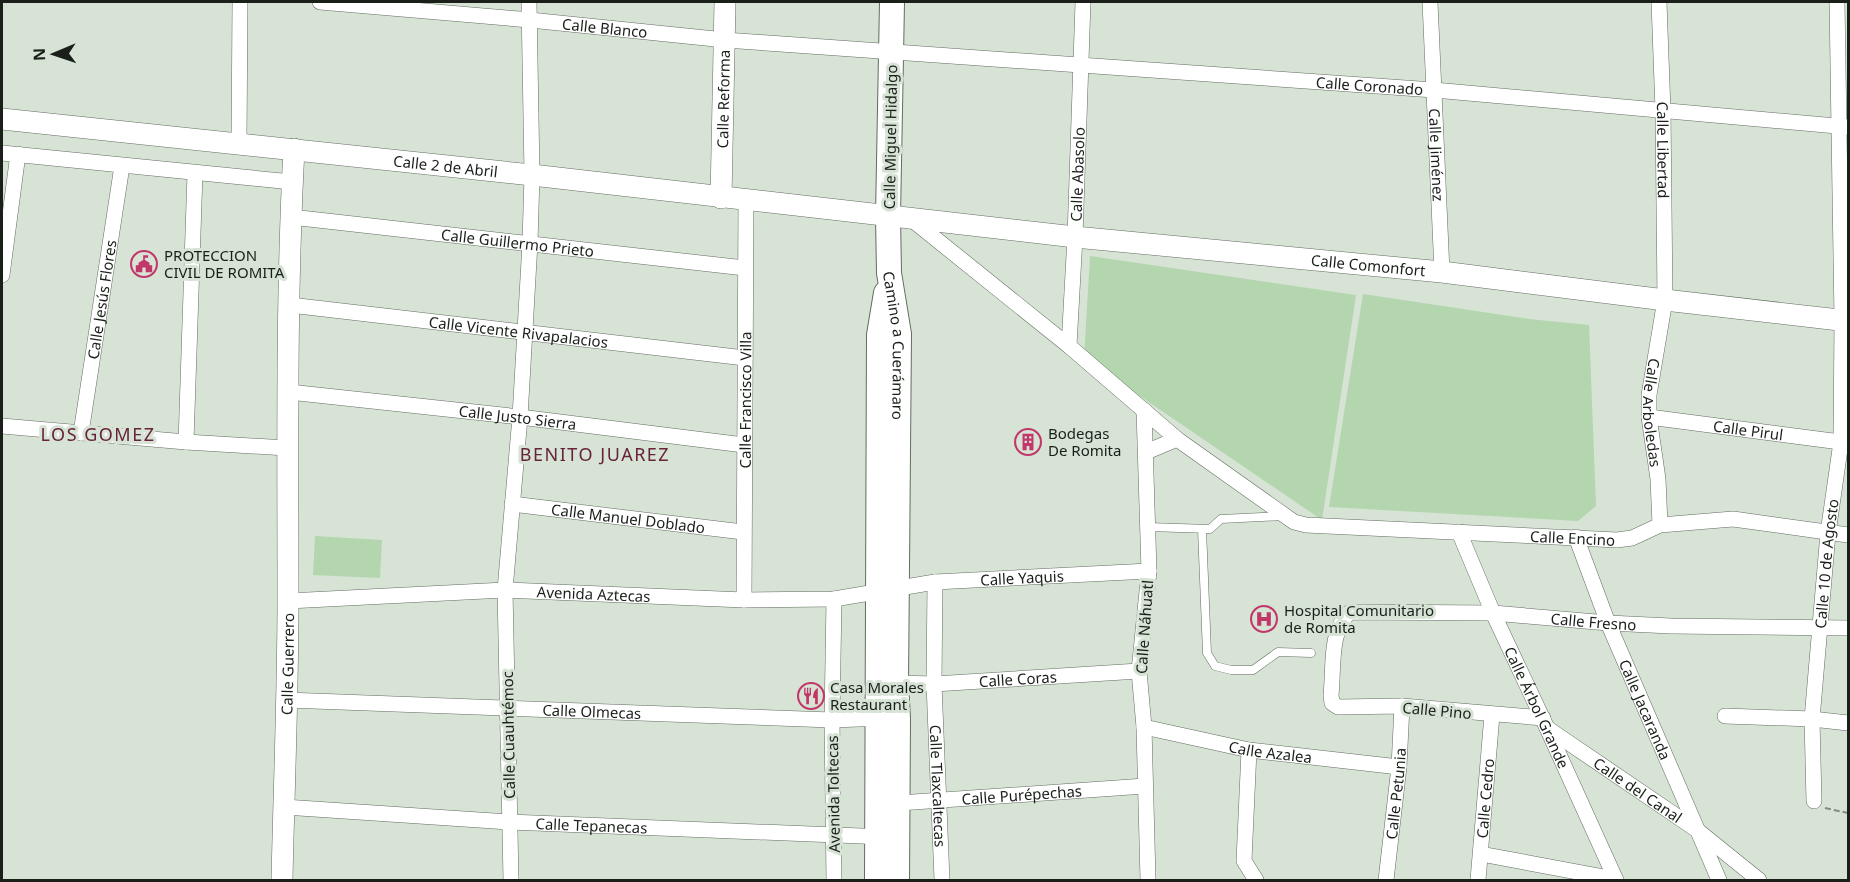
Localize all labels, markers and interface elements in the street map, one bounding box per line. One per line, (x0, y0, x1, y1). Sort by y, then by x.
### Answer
street label: Calle Blanco (561, 13, 648, 42)
north arrow (24, 24, 84, 84)
text: N (28, 48, 50, 61)
street label: Calle Reforma (712, 49, 734, 149)
street label: Calle Miguel Hidalgo (879, 64, 901, 210)
street label: Calle Coronado (1315, 72, 1424, 99)
street label: Calle Libertad (1653, 101, 1674, 198)
street label: Calle Jiménez (1425, 108, 1449, 202)
street label: Calle Abasolo (1066, 127, 1089, 222)
street label: Calle 2 de Abril (392, 150, 499, 181)
street label: Calle Guillermo Prieto (440, 224, 595, 261)
street label: Calle Jesús Flores (82, 239, 121, 361)
place label: PROTECCION CIVIL DE ROMITA (164, 245, 285, 282)
public building icon: PROTECCION CIVIL DE ROMITA (129, 249, 159, 279)
street label: Calle Comonfort (1310, 250, 1427, 280)
street label: Camino a Cuerámaro (879, 270, 909, 420)
street label: Calle Vicente Rivapalacios (428, 311, 609, 352)
street label: Calle Francisco Villa (735, 331, 755, 469)
street label: Calle Arboledas (1639, 357, 1666, 468)
street label: Calle Justo Sierra (458, 400, 578, 434)
street label: Calle Pirul (1712, 415, 1784, 444)
district label: LOS GOMEZ (41, 422, 155, 446)
place label: Bodegas De Romita (1048, 423, 1121, 460)
building icon: Bodegas De Romita (1013, 427, 1043, 457)
district label: BENITO JUAREZ (520, 442, 670, 466)
street label: Calle 10 de Agosto (1810, 497, 1843, 629)
street label: Calle Manuel Doblado (550, 499, 706, 537)
street label: Calle Encino (1530, 526, 1616, 550)
street label: Calle Yaquis (980, 565, 1064, 590)
street label: Calle Náhuatl (1131, 579, 1157, 675)
street label: Avenida Aztecas (536, 581, 651, 606)
place label: Hospital Comunitario de Romita (1284, 600, 1434, 637)
hospital icon: Hospital Comunitario de Romita (1249, 604, 1279, 634)
street label: Calle Fresno (1550, 608, 1637, 634)
street label: Calle Guerrero (276, 613, 298, 715)
street label: Calle Árbol Grande (1500, 643, 1574, 771)
street label: Calle Jacaranda (1615, 656, 1676, 763)
street label: Calle Coras (978, 666, 1057, 691)
street label: Calle Cuauhtémoc (497, 671, 519, 799)
place label: Casa Morales Restaurant (830, 677, 924, 714)
restaurant icon: Casa Morales Restaurant (796, 681, 826, 711)
street label: Calle Pino (1402, 697, 1472, 723)
street label: Calle Olmecas (542, 699, 642, 723)
street label: Calle Tlaxcaltecas (926, 724, 951, 848)
street label: Avenida Toltecas (822, 735, 844, 853)
street label: Calle Azalea (1227, 736, 1313, 767)
street label: Calle Petunia (1381, 747, 1410, 840)
street label: Calle del Canal (1590, 753, 1686, 827)
street label: Calle Cedro (1472, 757, 1498, 839)
street label: Calle Purépechas (961, 780, 1083, 809)
street label: Calle Tepanecas (535, 813, 648, 837)

